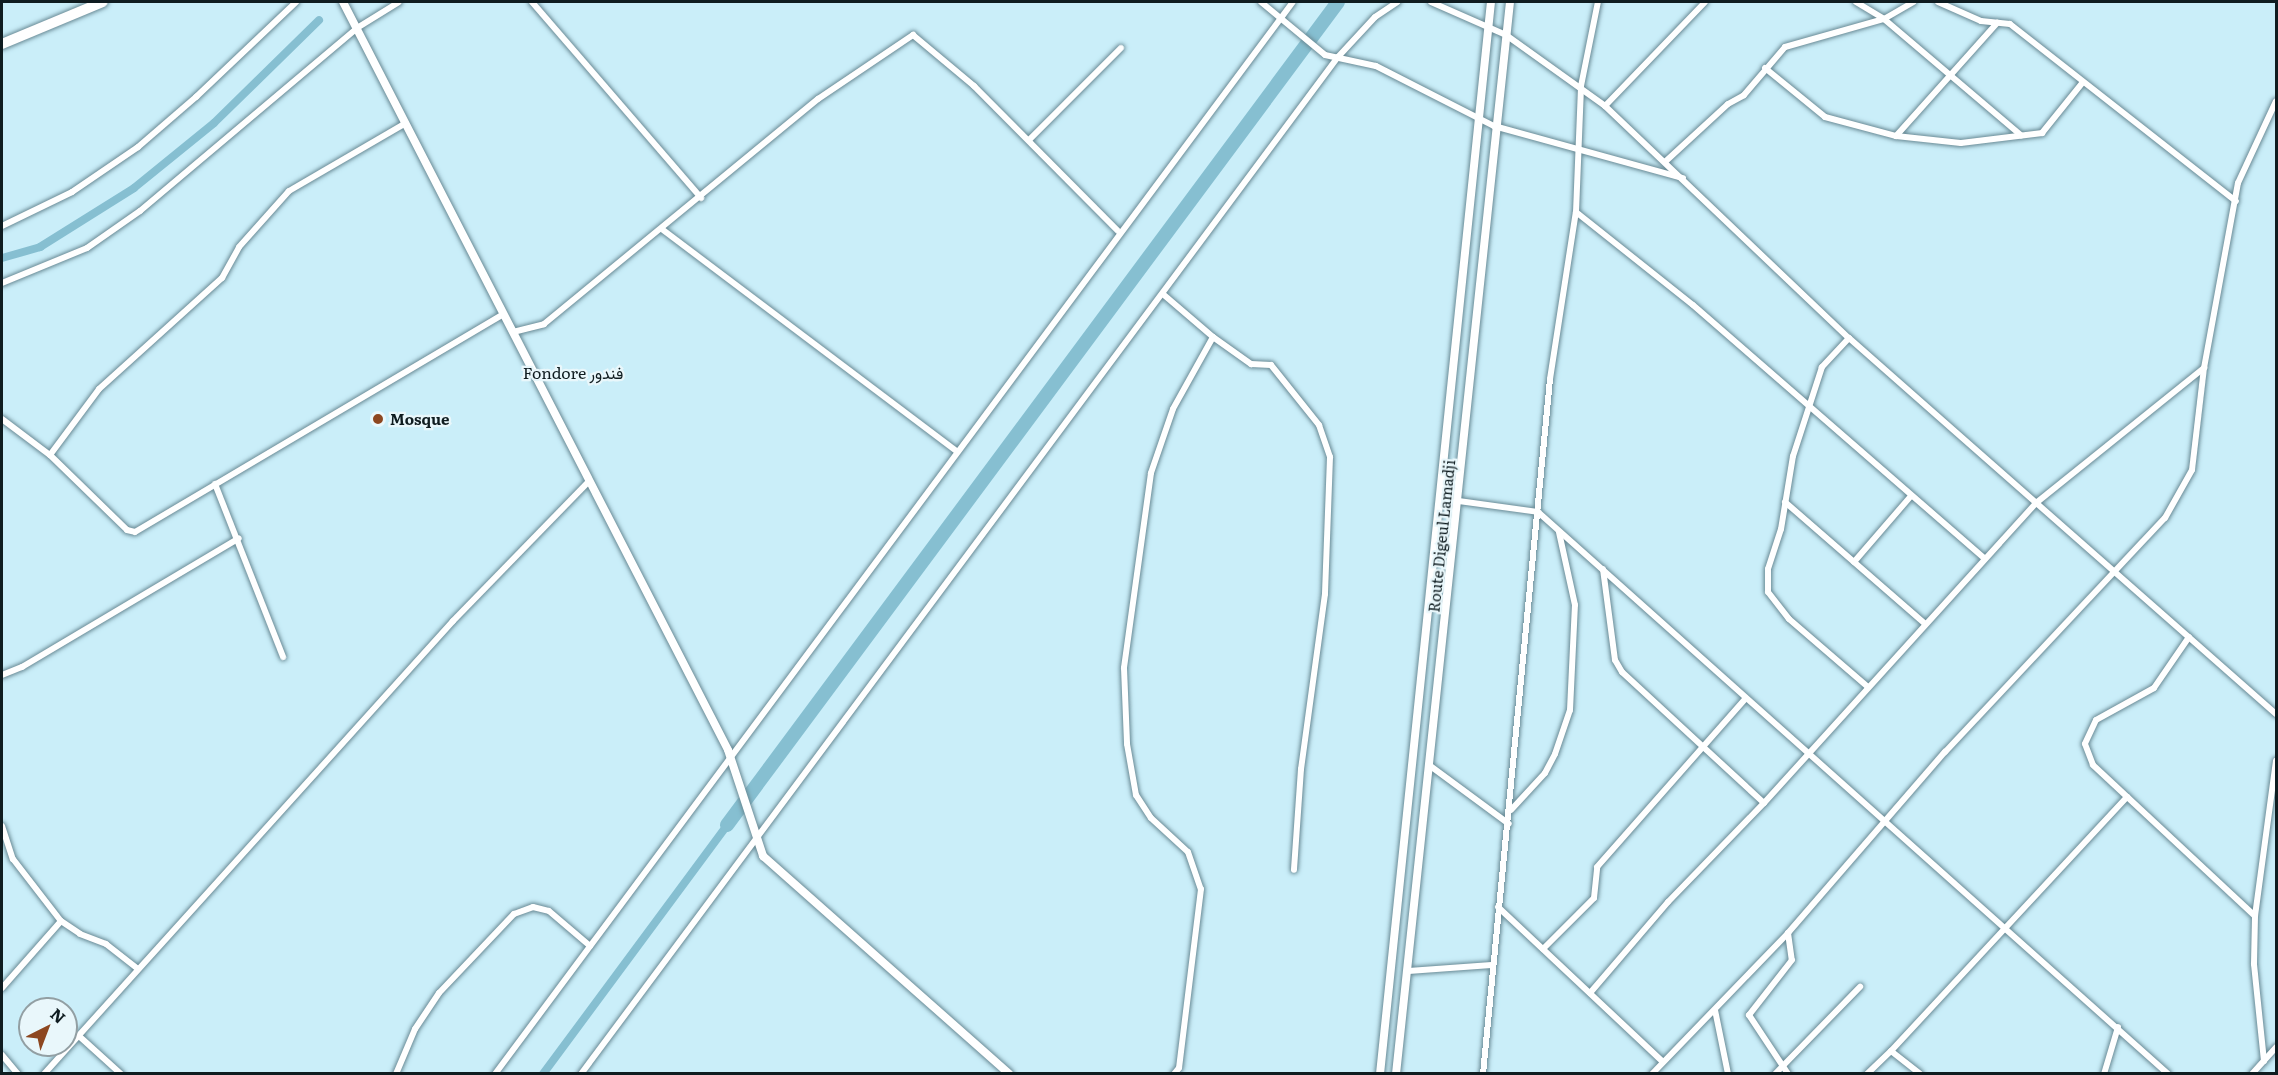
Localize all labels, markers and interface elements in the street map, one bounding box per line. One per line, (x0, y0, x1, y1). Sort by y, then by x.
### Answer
district label: Fondore فندور (523, 362, 623, 382)
place label: Mosque (390, 410, 449, 428)
marker: Mosque (371, 412, 385, 426)
street label: Route Digeul Lamadji (1424, 459, 1458, 613)
north arrow (18, 997, 78, 1057)
text: N (46, 1002, 72, 1029)

